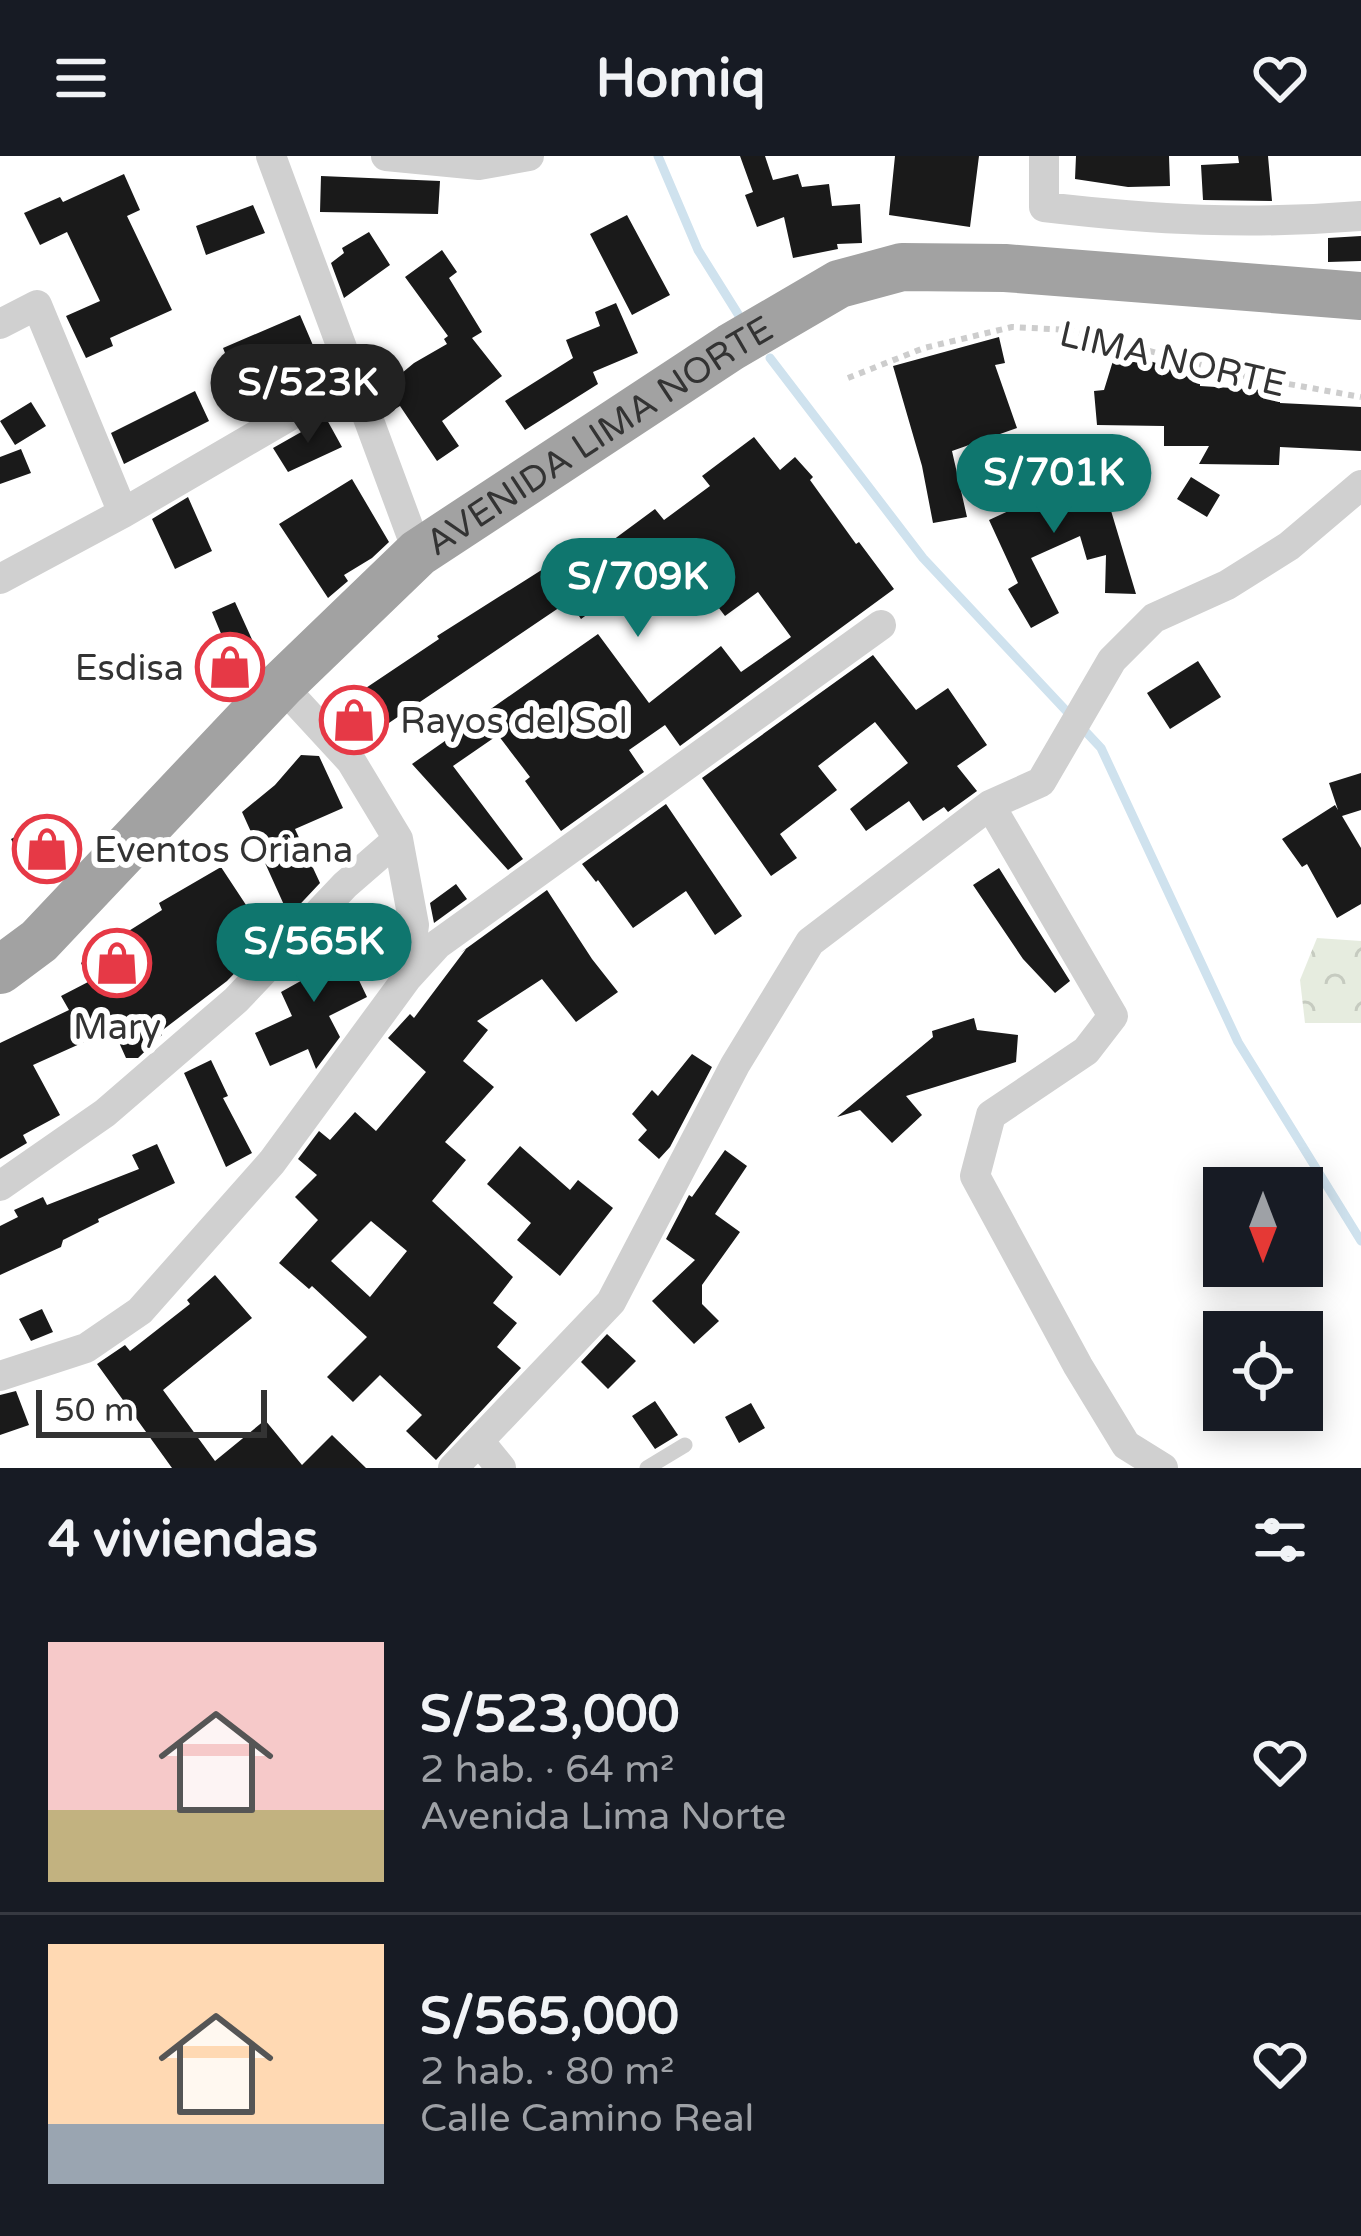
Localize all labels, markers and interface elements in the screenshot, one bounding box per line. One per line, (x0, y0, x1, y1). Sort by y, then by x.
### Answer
icon: menu (48, 45, 114, 111)
icon: heart (1247, 45, 1313, 111)
text: Homiq (596, 46, 765, 111)
street label: AVENIDA LIMA NORTE (418, 307, 781, 565)
street label: LIMA NORTE (1055, 313, 1290, 406)
pin: S/523K (210, 344, 406, 446)
text: S/523K (238, 359, 378, 406)
pin: S/701K (956, 434, 1152, 536)
text: S/701K (983, 449, 1125, 496)
pin: S/709K (540, 538, 736, 640)
text: S/709K (567, 553, 709, 600)
shop icon: Esdisa (195, 632, 265, 702)
place label: Esdisa (75, 647, 184, 690)
shop icon: Rayos del Sol (319, 685, 389, 755)
place label: Rayos del Sol (400, 700, 628, 743)
shop icon: Eventos Oriana (12, 814, 82, 884)
place label: Eventos Oriana (94, 829, 353, 872)
pin: S/565K (216, 903, 412, 1005)
text: S/565K (244, 918, 384, 965)
shop icon: Mary (82, 928, 152, 998)
place label: Mary (73, 1006, 161, 1049)
north arrow (1203, 1167, 1323, 1287)
map controls (1203, 1167, 1323, 1431)
button: locate (1203, 1311, 1323, 1431)
scale bar (36, 1384, 267, 1437)
text: 50 m (54, 1391, 134, 1430)
icon: filters (1247, 1507, 1313, 1573)
text: 4 viviendas (48, 1509, 318, 1571)
text: S/523,000 (420, 1684, 679, 1746)
icon: home (144, 1690, 288, 1834)
icon: heart (1247, 1729, 1313, 1795)
text: 2 hab. · 64 m² (420, 1746, 674, 1793)
text: Avenida Lima Norte (420, 1793, 786, 1840)
text: S/565,000 (420, 1986, 679, 2048)
icon: home (144, 1992, 288, 2136)
icon: heart (1247, 2031, 1313, 2097)
text: 2 hab. · 80 m² (420, 2048, 674, 2095)
text: Calle Camino Real (420, 2095, 754, 2142)

